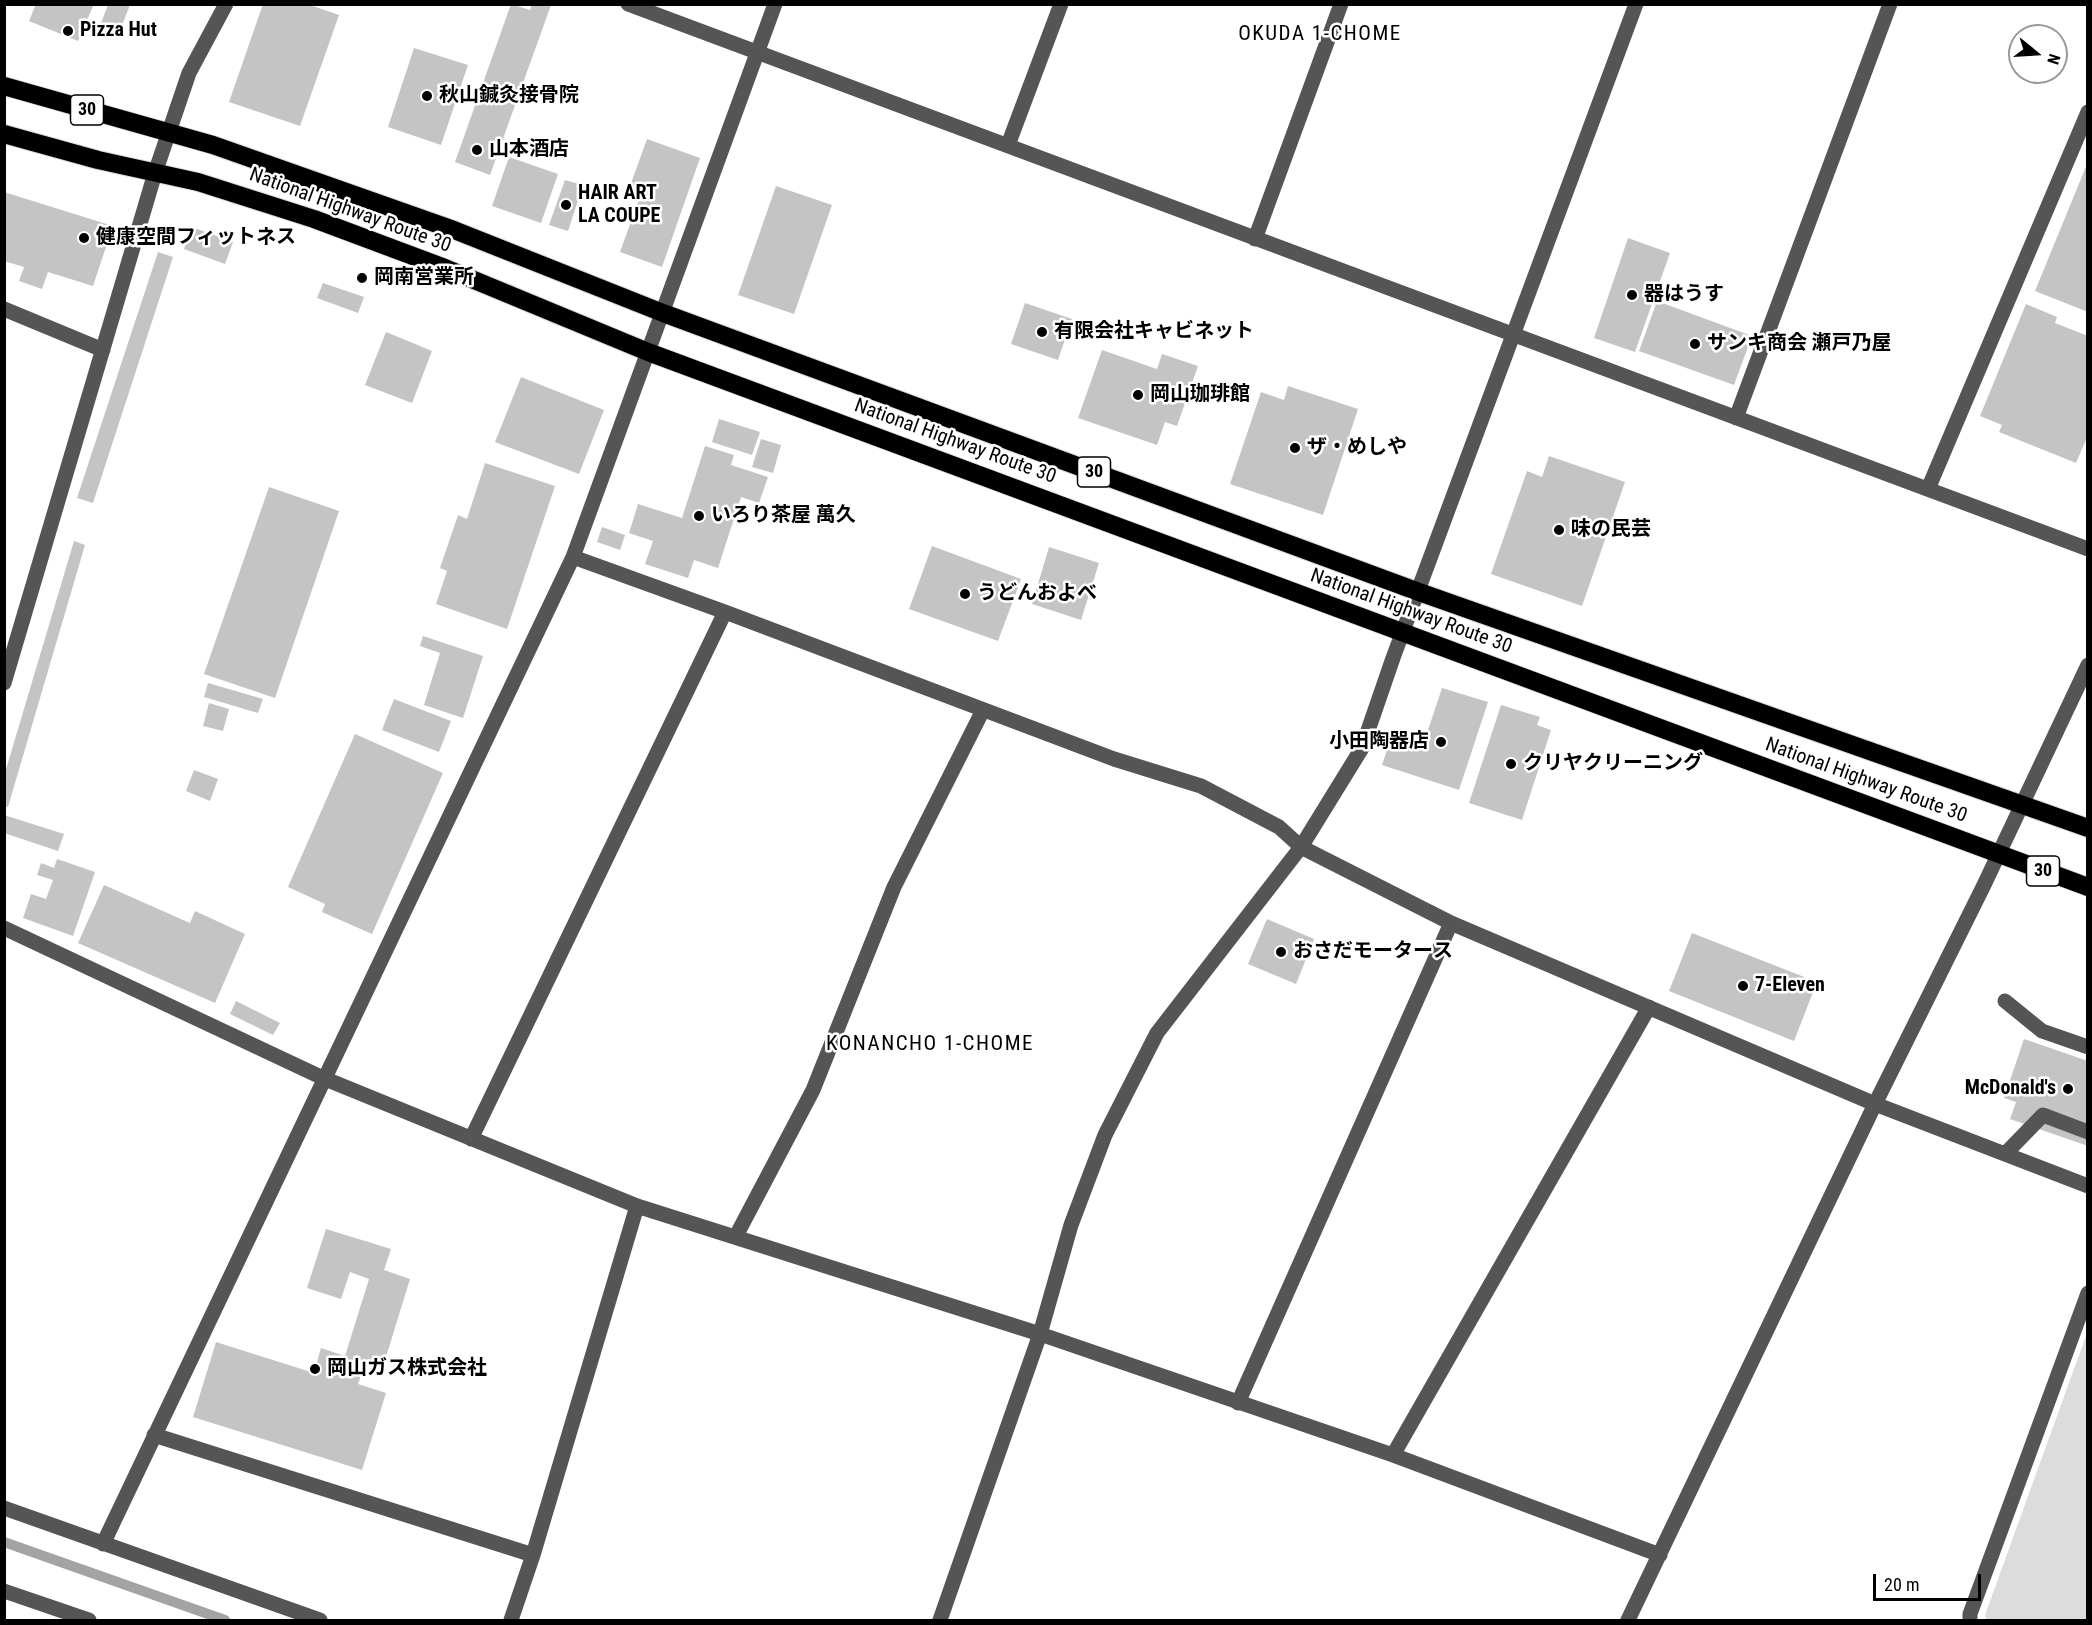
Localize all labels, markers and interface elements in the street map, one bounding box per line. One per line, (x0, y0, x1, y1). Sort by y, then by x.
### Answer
place label: Pizza Hut (80, 19, 157, 43)
district label: OKUDA 1-CHOME (1238, 22, 1402, 48)
marker: Pizza Hut (61, 24, 75, 38)
north arrow (2008, 24, 2068, 84)
text: N (2043, 51, 2064, 67)
place label: 秋山鍼灸接骨院 (439, 84, 579, 108)
marker: 秋山鍼灸接骨院 (420, 89, 434, 103)
road number: 30 (70, 95, 104, 125)
place label: 山本酒店 (489, 138, 569, 162)
marker: 山本酒店 (470, 143, 484, 157)
street label: National Highway Route 30 (246, 163, 454, 259)
place label: HAIR ART LA COUPE (578, 182, 660, 229)
marker: HAIR ART LA COUPE (559, 198, 573, 212)
place label: 健康空間フィットネス (96, 226, 296, 250)
marker: 健康空間フィットネス (77, 231, 91, 245)
place label: 岡南営業所 (374, 266, 474, 290)
marker: 岡南営業所 (355, 271, 369, 285)
place label: 器はうす (1644, 283, 1724, 307)
marker: 器はうす (1625, 288, 1639, 302)
place label: 有限会社キャビネット (1054, 320, 1254, 344)
marker: 有限会社キャビネット (1035, 325, 1049, 339)
place label: サンキ商会 瀬戸乃屋 (1707, 332, 1892, 356)
marker: サンキ商会 瀬戸乃屋 (1688, 337, 1702, 351)
place label: 岡山珈琲館 (1150, 383, 1250, 407)
marker: 岡山珈琲館 (1131, 388, 1145, 402)
street label: National Highway Route 30 (851, 394, 1059, 490)
place label: ザ・めしや (1307, 436, 1407, 460)
marker: ザ・めしや (1288, 441, 1302, 455)
road number: 30 (1078, 457, 1110, 487)
place label: いろり茶屋 萬久 (711, 504, 856, 528)
marker: いろり茶屋 萬久 (692, 509, 706, 523)
place label: 味の民芸 (1571, 518, 1651, 542)
marker: 味の民芸 (1552, 523, 1566, 537)
street label: National Highway Route 30 (1307, 564, 1515, 660)
place label: うどんおよべ (977, 582, 1097, 606)
marker: うどんおよべ (958, 587, 972, 601)
place label: 小田陶器店 (1329, 730, 1429, 754)
street label: National Highway Route 30 (1762, 733, 1970, 829)
marker: 小田陶器店 (1434, 735, 1448, 749)
place label: クリヤクリーニング (1523, 752, 1703, 776)
marker: クリヤクリーニング (1504, 757, 1518, 771)
road number: 30 (2026, 856, 2060, 886)
place label: おさだモータース (1293, 940, 1453, 964)
marker: おさだモータース (1274, 945, 1288, 959)
place label: 7-Eleven (1755, 974, 1825, 998)
marker: 7-Eleven (1736, 979, 1750, 993)
district label: KONANCHO 1-CHOME (826, 1032, 1034, 1058)
place label: McDonald's (1965, 1077, 2056, 1101)
marker: McDonald's (2061, 1082, 2075, 1096)
place label: 岡山ガス株式会社 (327, 1357, 487, 1381)
marker: 岡山ガス株式会社 (308, 1362, 322, 1376)
scale bar (1876, 1562, 1984, 1600)
text: 20 m (1884, 1574, 1919, 1595)

